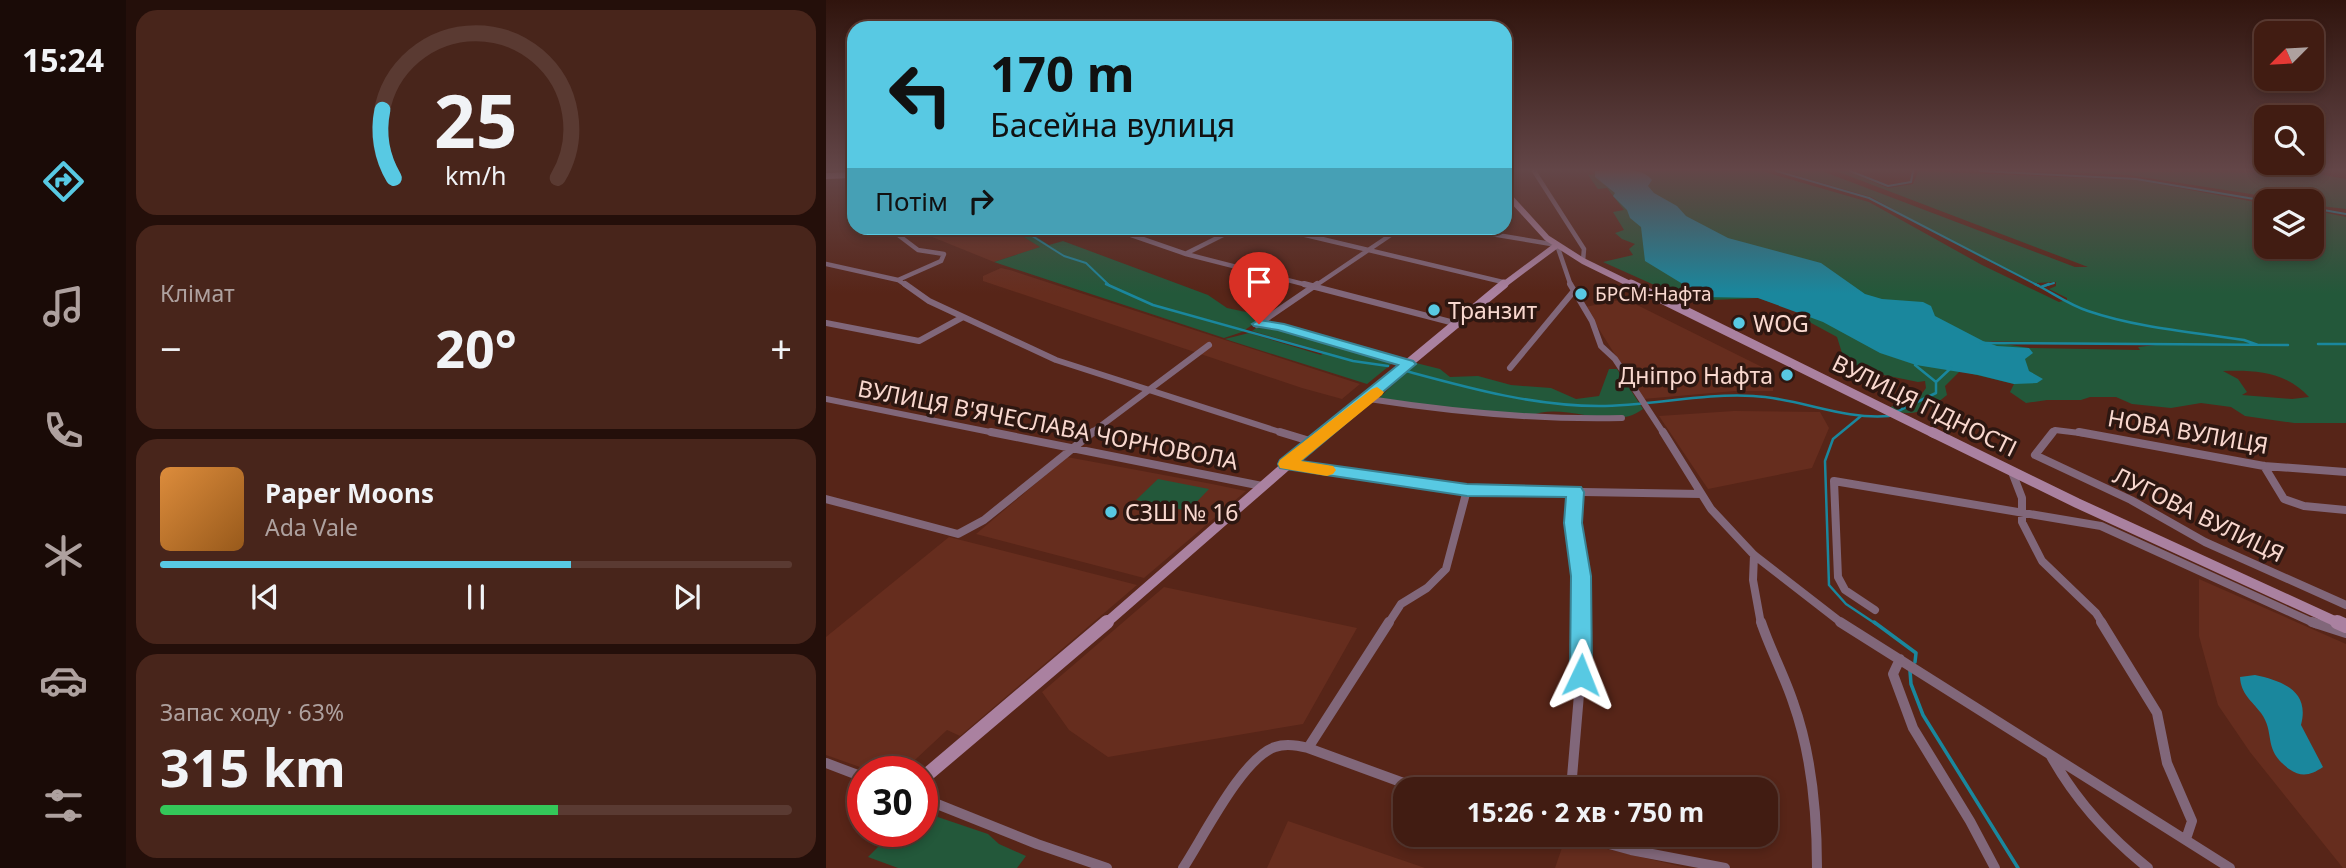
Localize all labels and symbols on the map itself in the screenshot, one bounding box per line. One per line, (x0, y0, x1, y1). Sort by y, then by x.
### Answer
north arrow (2254, 21, 2324, 91)
pin (1229, 252, 1289, 324)
place label: БРСМ-Нафта (1595, 281, 1712, 307)
marker: БРСМ-Нафта (1573, 286, 1589, 302)
place label: Транзит (1448, 294, 1537, 326)
marker: Транзит (1426, 302, 1442, 318)
place label: WOG (1753, 307, 1809, 339)
marker: WOG (1731, 315, 1747, 331)
street label: ВУЛИЦЯ ГІДНОСТІ (1827, 346, 2023, 464)
place label: Дніпро Нафта (1619, 359, 1773, 391)
marker: Дніпро Нафта (1779, 367, 1795, 383)
street label: ВУЛИЦЯ В'ЯЧЕСЛАВА ЧОРНОВОЛА (855, 371, 1241, 477)
street label: НОВА ВУЛИЦЯ (2105, 401, 2271, 461)
street label: ЛУГОВА ВУЛИЦЯ (2108, 459, 2290, 569)
place label: СЗШ № 16 (1125, 496, 1239, 528)
marker: СЗШ № 16 (1103, 504, 1119, 520)
position arrow (1544, 638, 1618, 712)
speed limit sign: 30 (847, 756, 938, 847)

